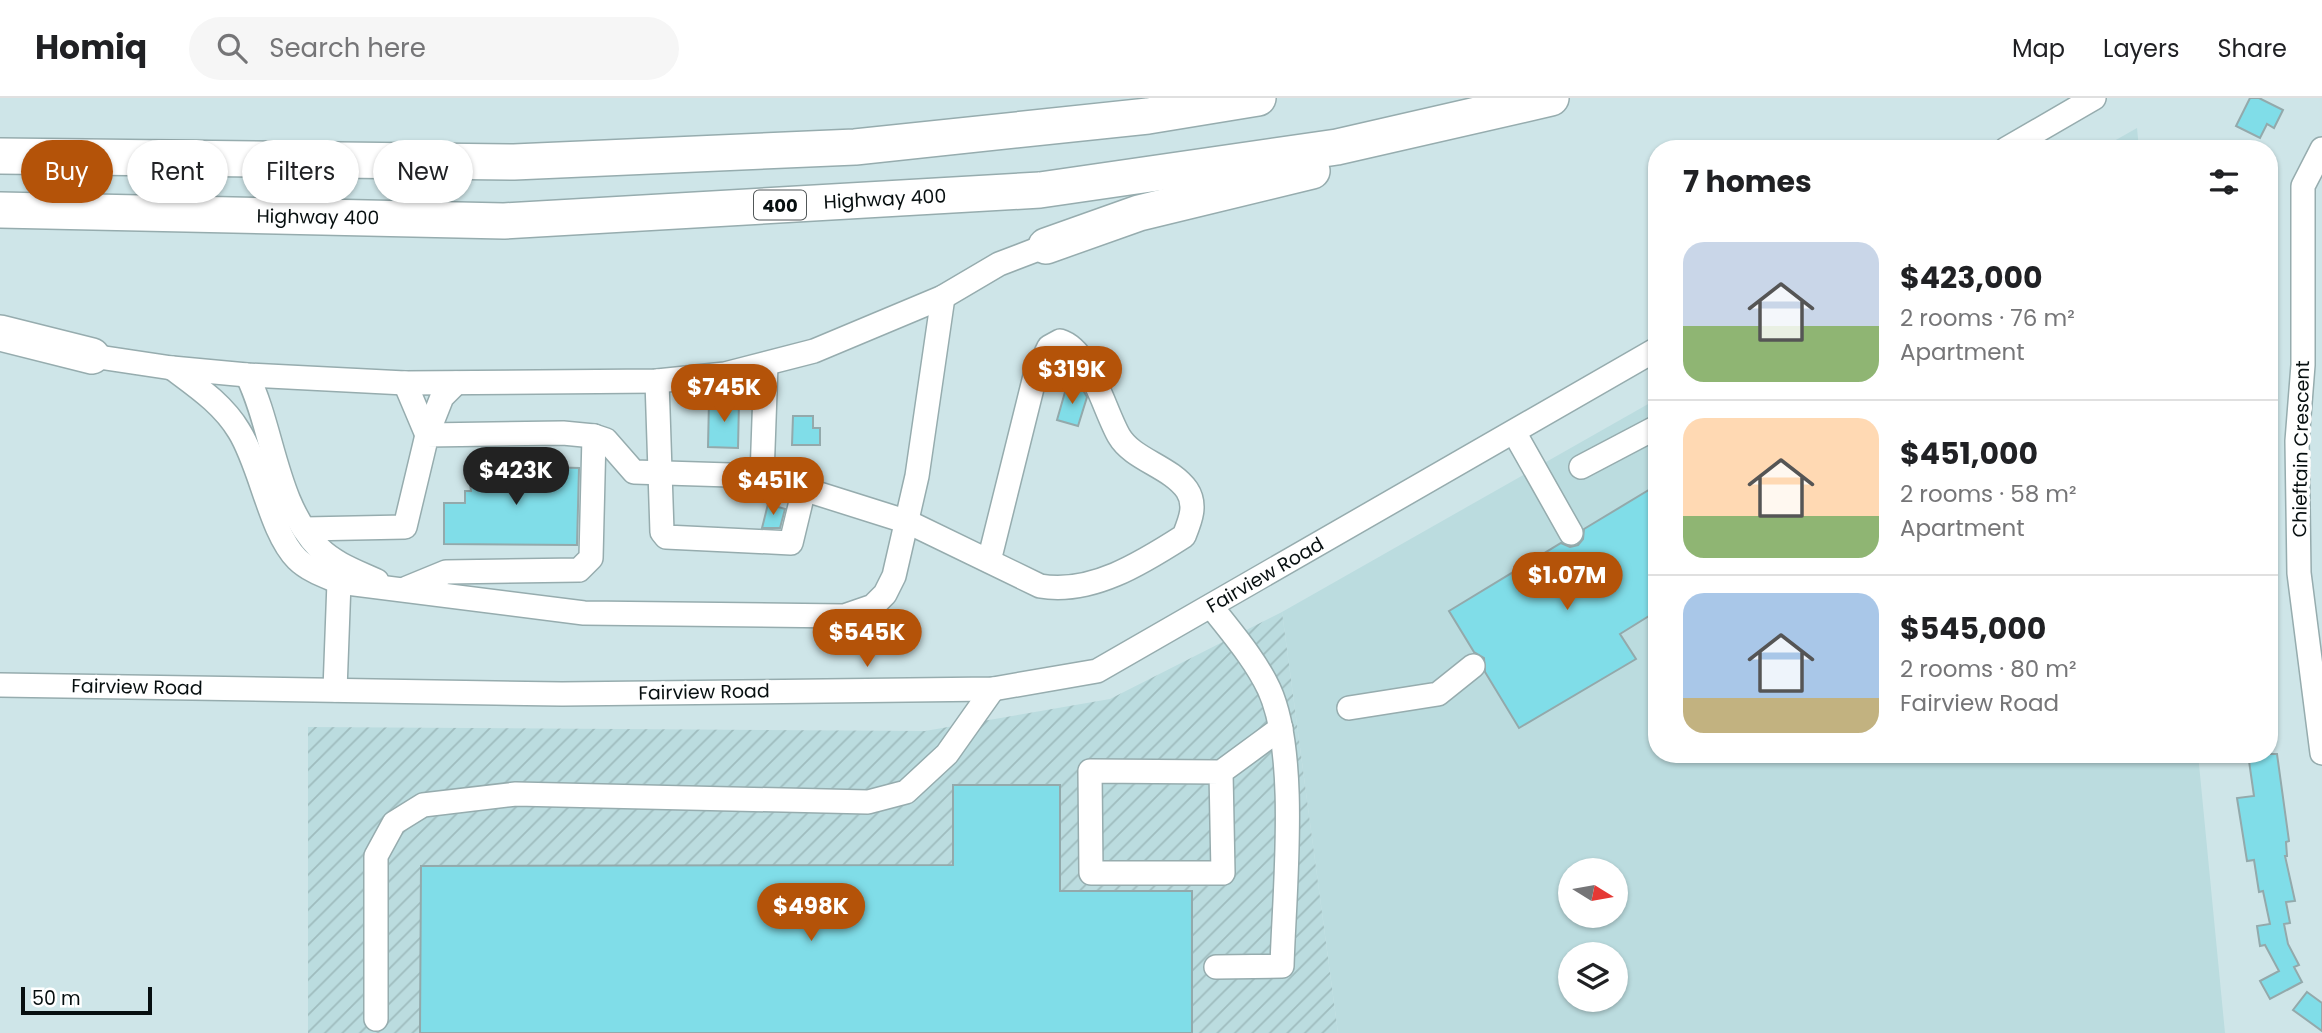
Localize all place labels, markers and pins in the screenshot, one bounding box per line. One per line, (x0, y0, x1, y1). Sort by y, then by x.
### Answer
pin: $319K (1023, 346, 1121, 406)
pin: $745K (675, 364, 773, 424)
pin: $423K (467, 448, 565, 507)
pin: $451K (724, 458, 822, 517)
pin: $1.07M (1510, 552, 1624, 612)
pin: $545K (818, 610, 916, 669)
pin: $498K (762, 884, 860, 943)

